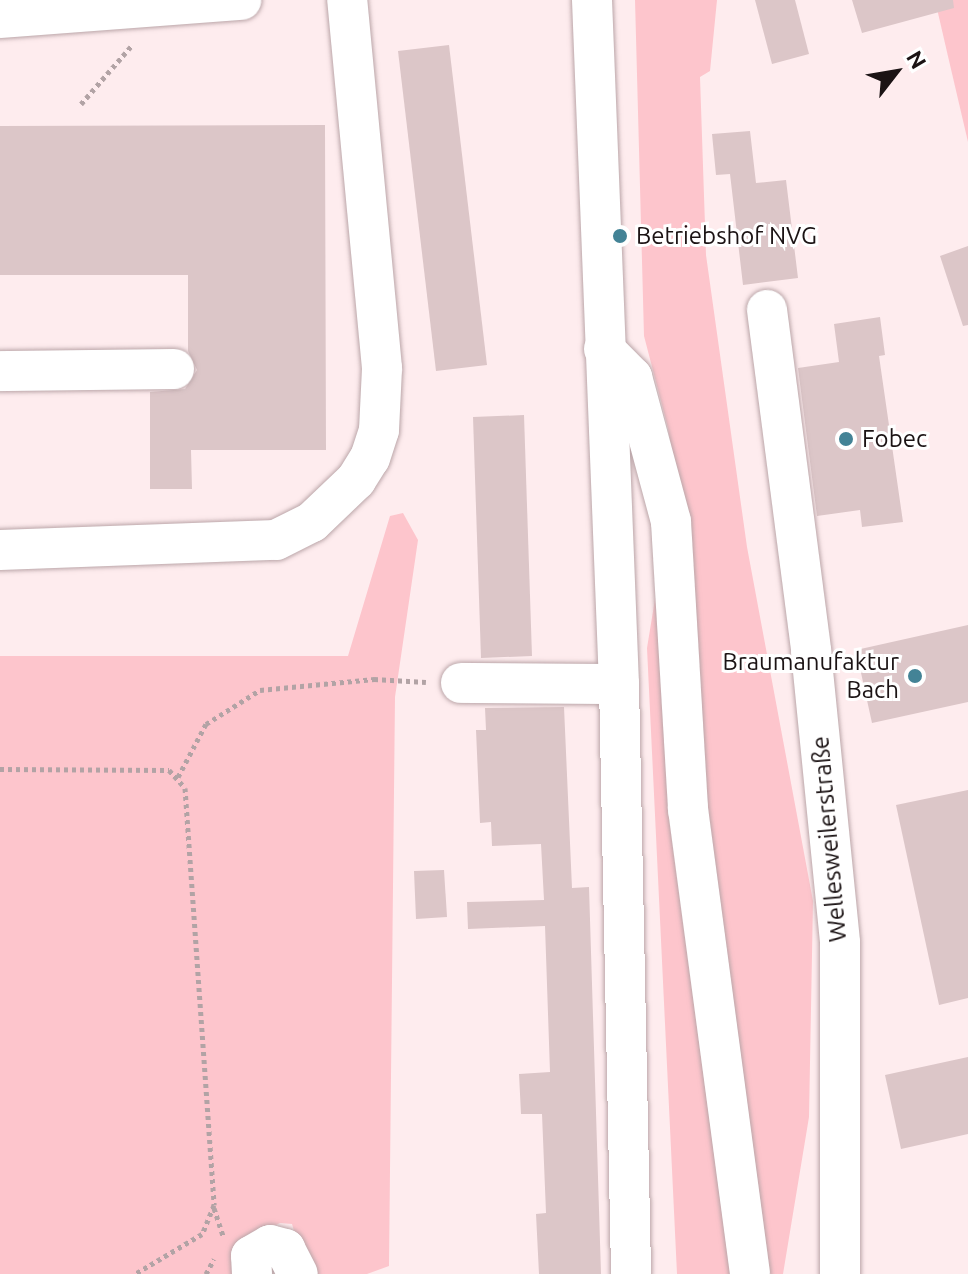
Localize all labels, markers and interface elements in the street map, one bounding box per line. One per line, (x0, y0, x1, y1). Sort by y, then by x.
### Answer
north arrow (856, 32, 936, 112)
text: N (902, 46, 932, 73)
place label: Betriebshof NVG (636, 222, 817, 250)
marker: Betriebshof NVG (611, 227, 629, 245)
place label: Fobec (862, 425, 927, 453)
marker: Fobec (837, 430, 855, 448)
place label: Braumanufaktur Bach (722, 648, 899, 704)
marker: Braumanufaktur Bach (906, 667, 924, 685)
street label: Wellesweilerstraße (806, 735, 852, 943)

